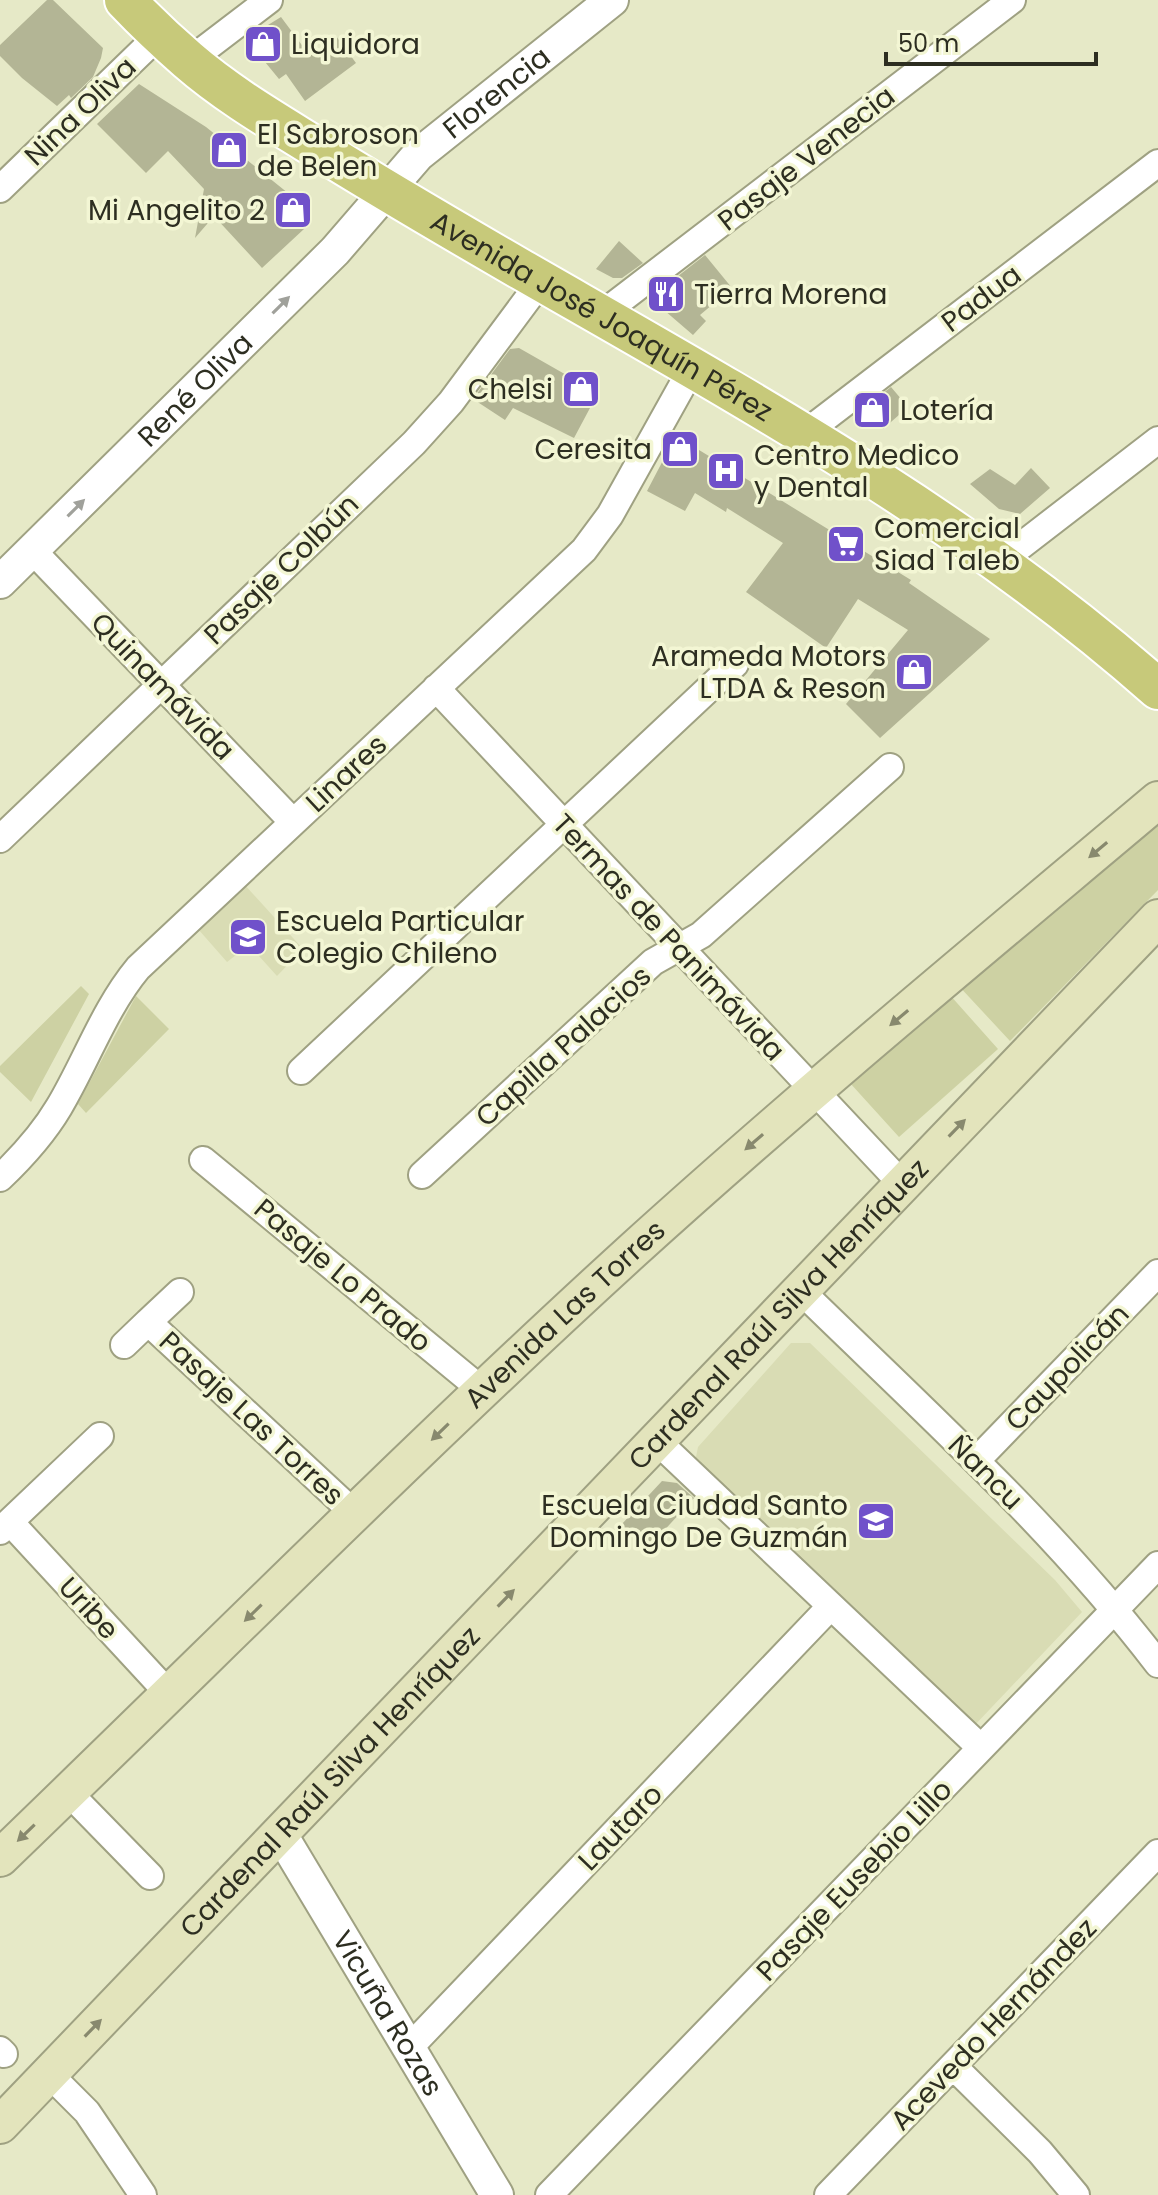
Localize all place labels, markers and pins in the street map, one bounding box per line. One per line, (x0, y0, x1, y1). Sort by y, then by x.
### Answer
shop icon: Liquidora (242, 23, 284, 65)
place label: Liquidora (291, 25, 420, 64)
place label: El Sabroson de Belen (257, 115, 419, 186)
shop icon: El Sabroson de Belen (208, 129, 250, 171)
shop icon: Mi Angelito 2 (272, 189, 314, 231)
place label: Mi Angelito 2 (88, 191, 265, 230)
restaurant icon: Tierra Morena (645, 273, 687, 315)
place label: Tierra Morena (694, 275, 887, 314)
shop icon: Chelsi (560, 368, 602, 410)
place label: Chelsi (468, 370, 553, 409)
shop icon: Lotería (851, 389, 893, 431)
place label: Lotería (900, 391, 994, 430)
shop icon: Ceresita (659, 428, 701, 470)
place label: Ceresita (535, 430, 652, 469)
place label: Centro Medico y Dental (754, 436, 959, 507)
hospital icon: Centro Medico y Dental (705, 450, 747, 492)
place label: Comercial Siad Taleb (874, 509, 1020, 580)
supermarket icon: Comercial Siad Taleb (825, 523, 867, 565)
place label: Arameda Motors LTDA & Reson (651, 637, 886, 708)
shop icon: Arameda Motors LTDA & Reson (893, 651, 935, 693)
place label: Escuela Particular Colegio Chileno (276, 902, 524, 973)
school or university icon: Escuela Particular Colegio Chileno (227, 916, 269, 958)
place label: Escuela Ciudad Santo Domingo De Guzmán (541, 1486, 848, 1557)
school or university icon: Escuela Ciudad Santo Domingo De Guzmán (855, 1500, 897, 1542)

